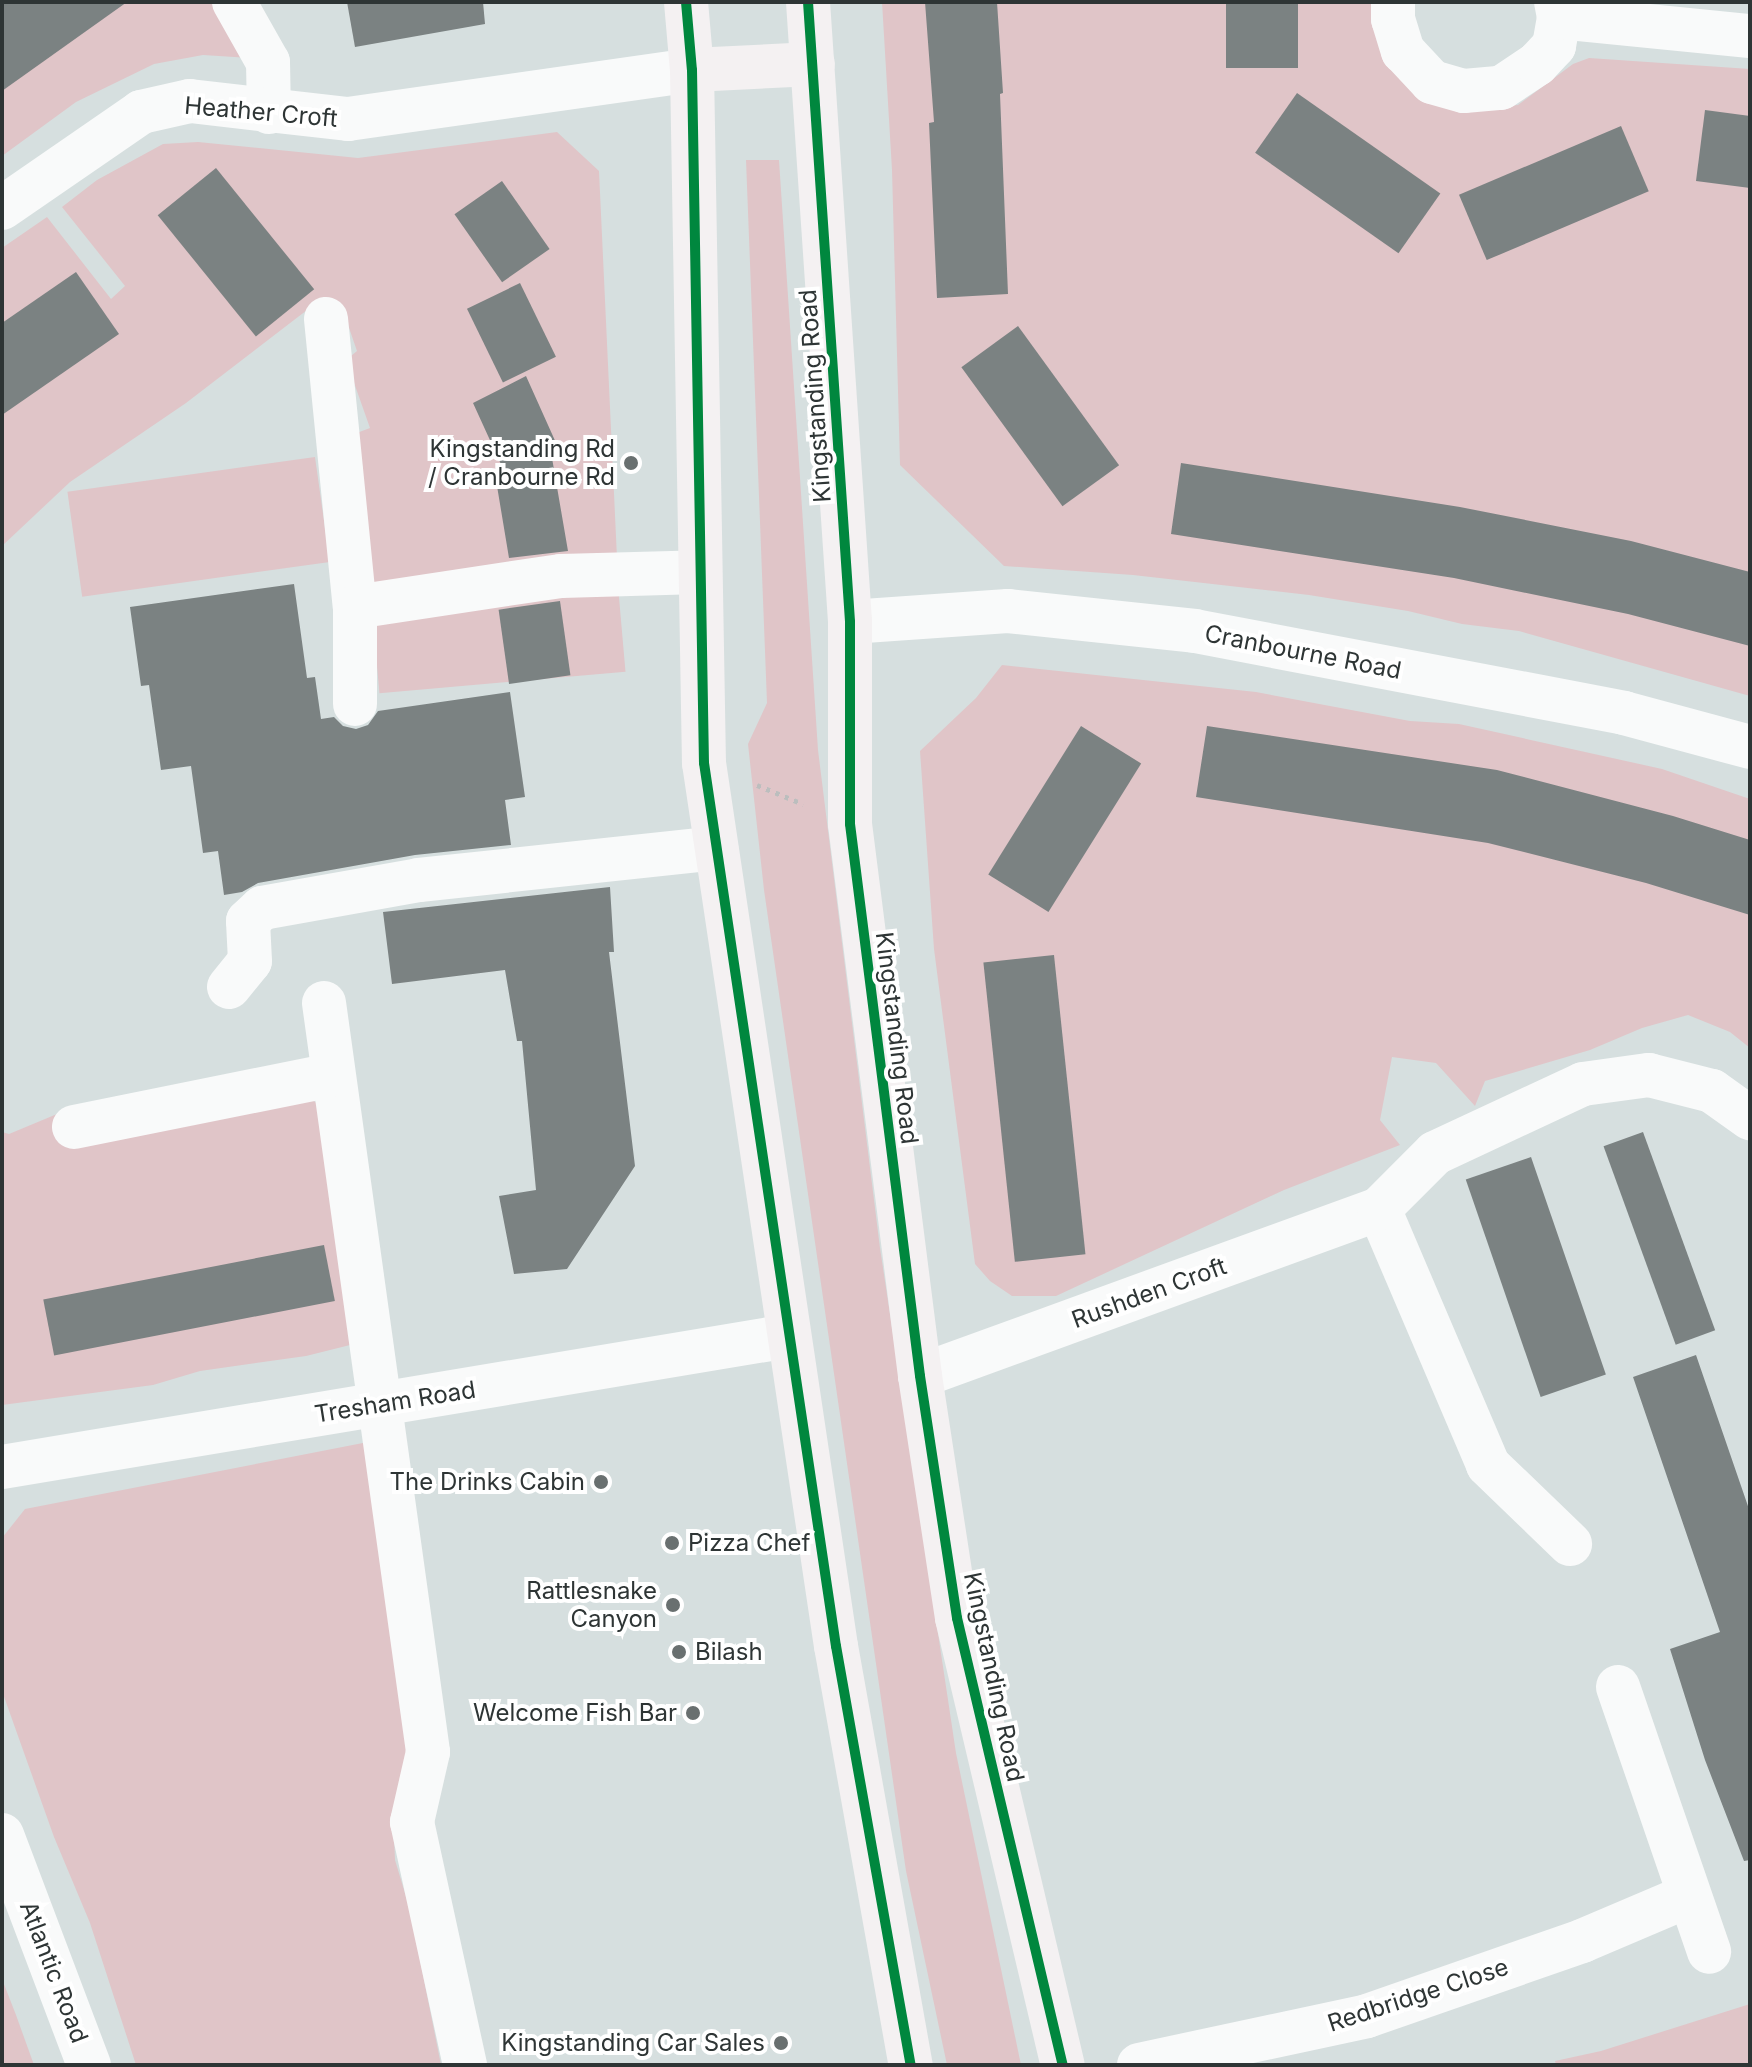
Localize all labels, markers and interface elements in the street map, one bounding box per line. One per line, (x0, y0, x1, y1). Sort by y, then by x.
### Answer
street label: Heather Croft (183, 91, 339, 133)
street label: Kingstanding Road (793, 288, 837, 504)
place label: Kingstanding Rd / Cranbourne Rd (428, 435, 615, 491)
marker: Kingstanding Rd / Cranbourne Rd (622, 454, 640, 472)
street label: Cranbourne Road (1202, 619, 1404, 685)
street label: Kingstanding Road (870, 930, 924, 1146)
street label: Rushden Croft (1068, 1252, 1230, 1334)
street label: Tresham Road (312, 1375, 478, 1429)
place label: The Drinks Cabin (390, 1468, 585, 1496)
marker: The Drinks Cabin (592, 1473, 610, 1491)
place label: Pizza Chef (688, 1529, 810, 1557)
marker: Pizza Chef (663, 1534, 681, 1552)
street label: Kingstanding Road (958, 1570, 1030, 1784)
place label: Rattlesnake Canyon (526, 1577, 657, 1633)
marker: Rattlesnake Canyon (664, 1596, 682, 1614)
place label: Bilash (695, 1638, 763, 1666)
marker: Bilash (670, 1643, 688, 1661)
place label: Welcome Fish Bar (473, 1699, 677, 1727)
marker: Welcome Fish Bar (684, 1704, 702, 1722)
street label: Atlantic Road (14, 1897, 94, 2047)
street label: Redbridge Close (1324, 1952, 1512, 2038)
place label: Kingstanding Car Sales (501, 2029, 765, 2057)
marker: Kingstanding Car Sales (772, 2034, 790, 2052)

